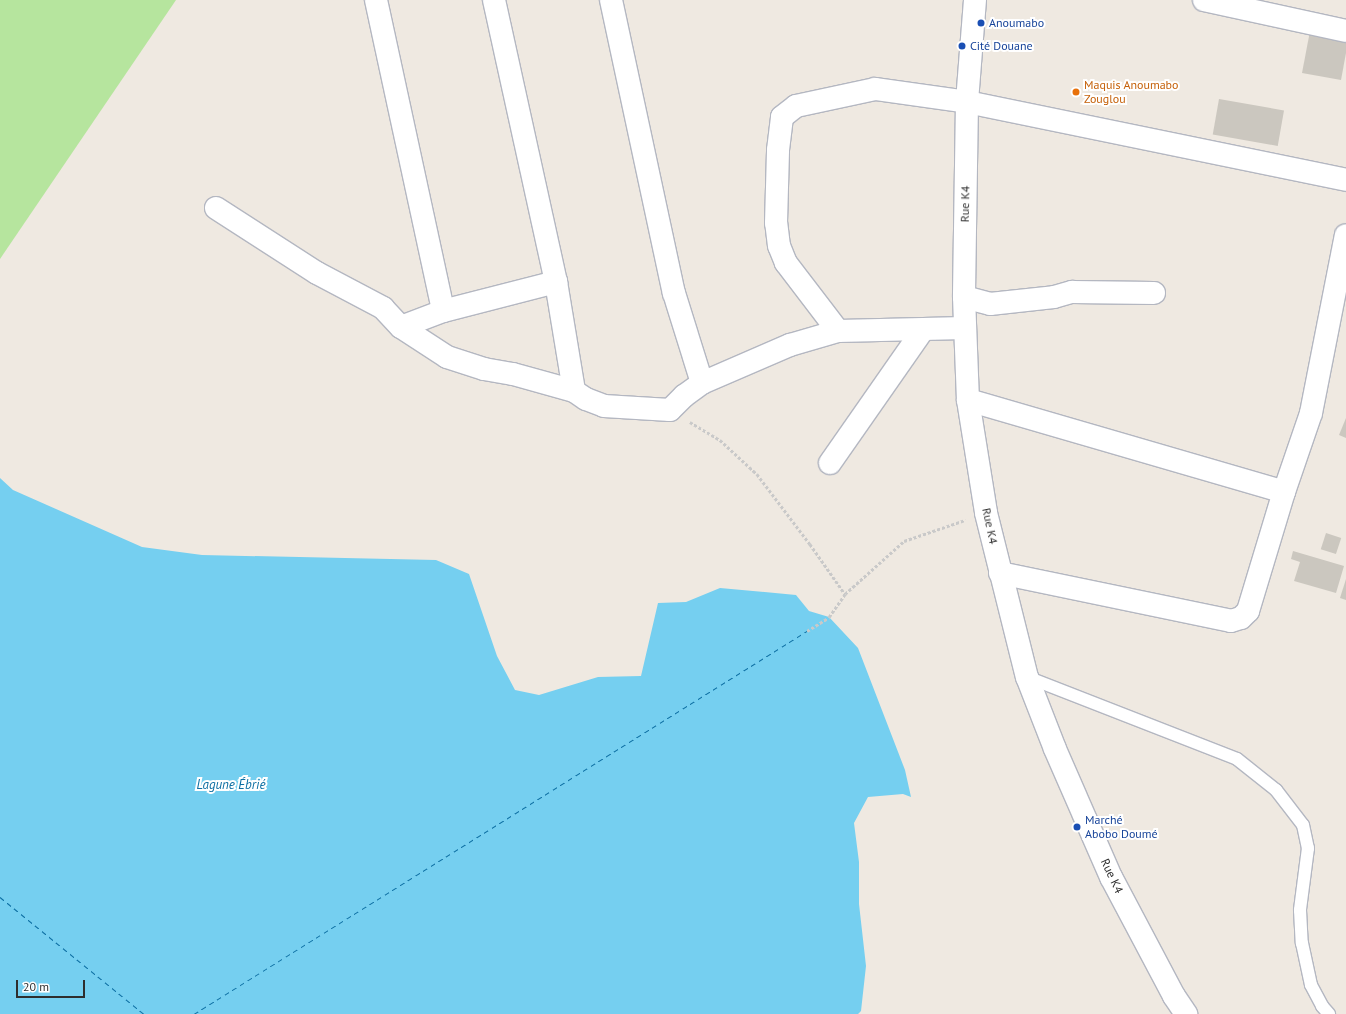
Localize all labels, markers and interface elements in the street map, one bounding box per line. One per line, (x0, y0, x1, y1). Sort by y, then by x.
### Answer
place label: Anoumabo (989, 16, 1044, 30)
marker: Anoumabo (976, 18, 986, 28)
place label: Cité Douane (970, 39, 1033, 53)
marker: Cité Douane (957, 41, 967, 51)
place label: Maquis Anoumabo Zouglou (1084, 78, 1179, 106)
marker: Maquis Anoumabo Zouglou (1071, 87, 1081, 97)
street label: Rue K4 (957, 186, 973, 222)
street label: Rue K4 (979, 507, 1001, 545)
water label: Lagune Ébrié (197, 777, 265, 793)
place label: Marché Abobo Doumé (1085, 813, 1158, 841)
marker: Marché Abobo Doumé (1072, 822, 1082, 832)
street label: Rue K4 (1098, 856, 1126, 896)
scale bar (18, 972, 87, 998)
text: 20 m (23, 979, 49, 994)

